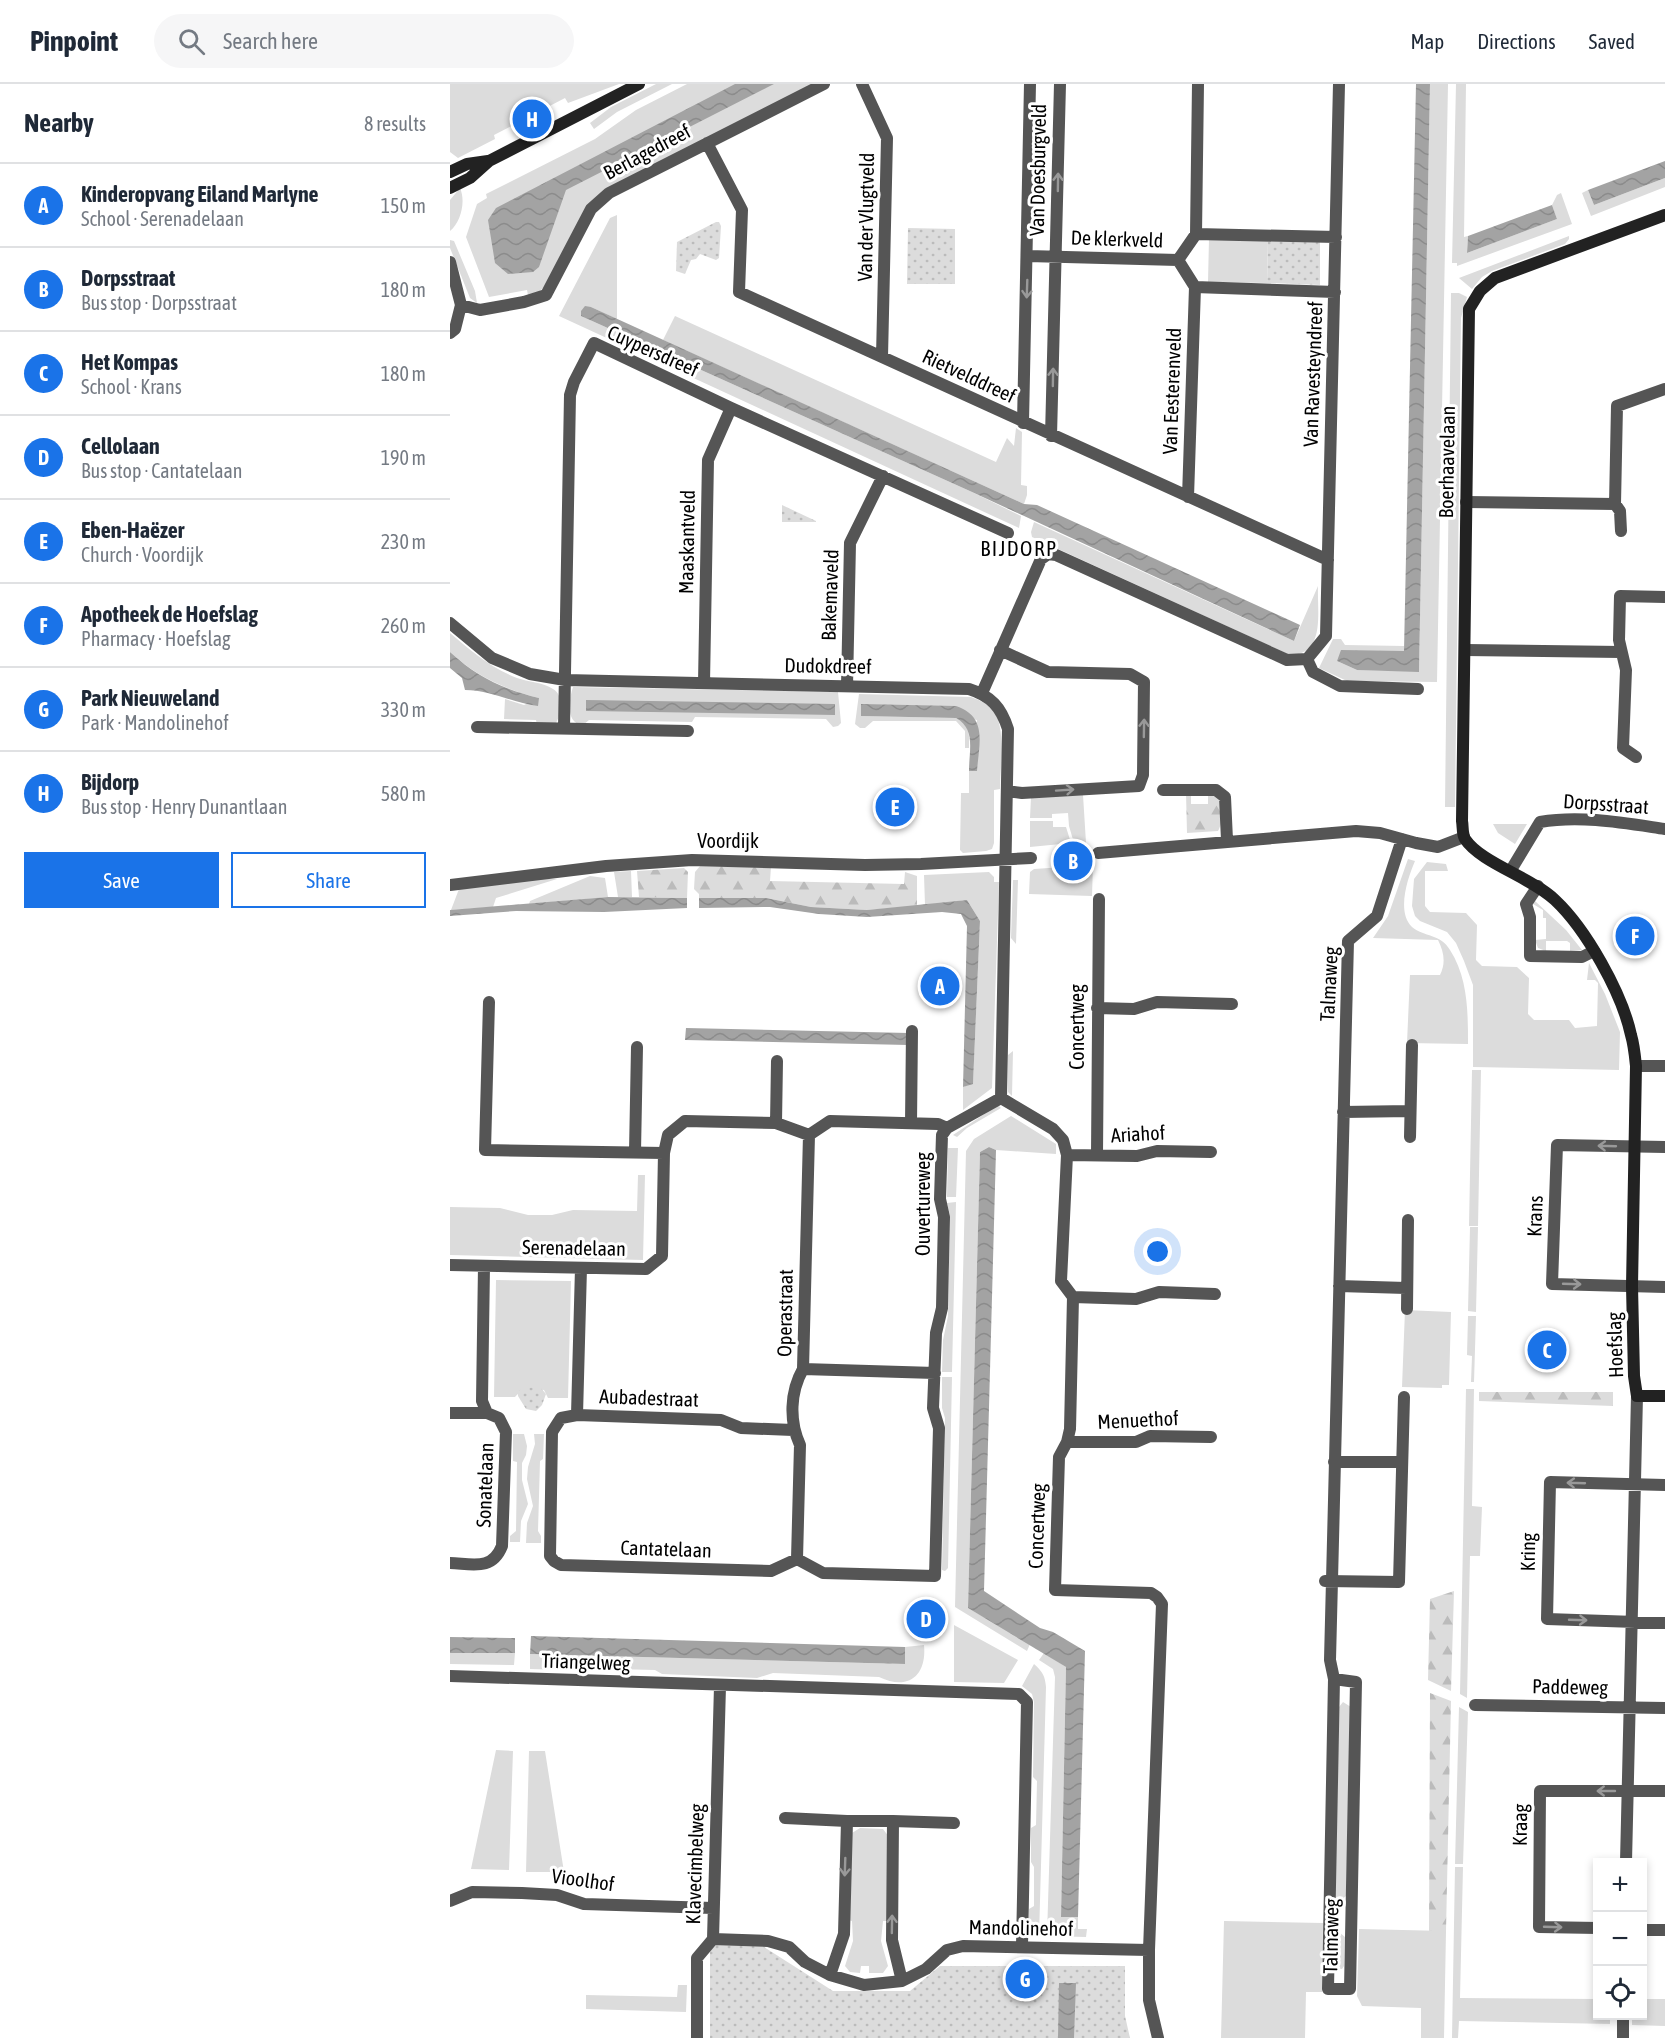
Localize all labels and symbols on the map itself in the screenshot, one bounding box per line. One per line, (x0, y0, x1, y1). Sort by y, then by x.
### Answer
pin: H (512, 96, 551, 141)
street label: Van Doesburgveld (1025, 104, 1050, 236)
street label: Berlagedreef (599, 119, 695, 184)
street label: Van der Vlugtveld (853, 152, 878, 282)
one-way arrow (1052, 173, 1063, 193)
street label: De klerkveld (1070, 225, 1164, 252)
one-way arrow (1021, 279, 1033, 299)
street label: Van Ravesteyndreef (1298, 300, 1327, 447)
street label: Cuypersdreef (604, 320, 703, 381)
street label: Van Eesterenveld (1158, 327, 1185, 455)
street label: Rietvelddreef (919, 344, 1020, 407)
one-way arrow (1047, 368, 1059, 388)
street label: Boerhaavelaan (1434, 405, 1459, 519)
street label: Maaskantveld (674, 490, 699, 594)
district label: BIJDORP (980, 536, 1058, 560)
street label: Bakemaveld (816, 549, 843, 641)
street label: Dudokdreef (784, 653, 872, 678)
one-way arrow (1138, 719, 1150, 739)
pin: E (876, 784, 914, 830)
one-way arrow (1055, 785, 1075, 796)
street label: Dorpsstraat (1562, 789, 1650, 818)
street label: Voordijk (697, 829, 759, 852)
pin: B (1054, 838, 1092, 884)
pin: F (1616, 914, 1654, 958)
street label: Talmaweg (1315, 945, 1342, 1022)
pin: A (920, 964, 960, 1008)
street label: Concertweg (1065, 984, 1088, 1070)
street label: Ariahof (1110, 1121, 1166, 1146)
one-way arrow (1597, 1140, 1617, 1152)
street label: Ouvertureweg (911, 1152, 934, 1256)
street label: Krans (1522, 1195, 1547, 1237)
street label: Serenadelaan (522, 1235, 626, 1260)
your location (1143, 1237, 1172, 1266)
street label: Operastraat (772, 1269, 797, 1357)
one-way arrow (1561, 1279, 1581, 1290)
street label: Hoefslag (1602, 1311, 1627, 1378)
pin: C (1528, 1328, 1566, 1372)
street label: Aubadestraat (599, 1384, 699, 1411)
street label: Menuethof (1097, 1406, 1180, 1433)
street label: Sonatelaan (472, 1442, 497, 1528)
one-way arrow (1566, 1477, 1586, 1488)
street label: Concertweg (1024, 1482, 1049, 1569)
street label: Kring (1516, 1532, 1539, 1571)
street label: Cantatelaan (620, 1535, 712, 1562)
pin: D (906, 1596, 946, 1642)
one-way arrow (1568, 1615, 1588, 1626)
street label: Triangelweg (541, 1648, 631, 1675)
street label: Paddeweg (1532, 1674, 1609, 1699)
one-way arrow (1597, 1785, 1617, 1797)
street label: Klavecimbelweg (681, 1803, 708, 1925)
street label: Kraag (1508, 1803, 1531, 1846)
one-way arrow (840, 1857, 851, 1877)
street label: Vioolhof (550, 1864, 616, 1895)
street label: Talmaweg (1318, 1898, 1343, 1974)
one-way arrow (886, 1914, 898, 1934)
street label: Mandolinehof (969, 1915, 1074, 1940)
one-way arrow (1542, 1921, 1562, 1933)
pin: G (1006, 1956, 1044, 2002)

